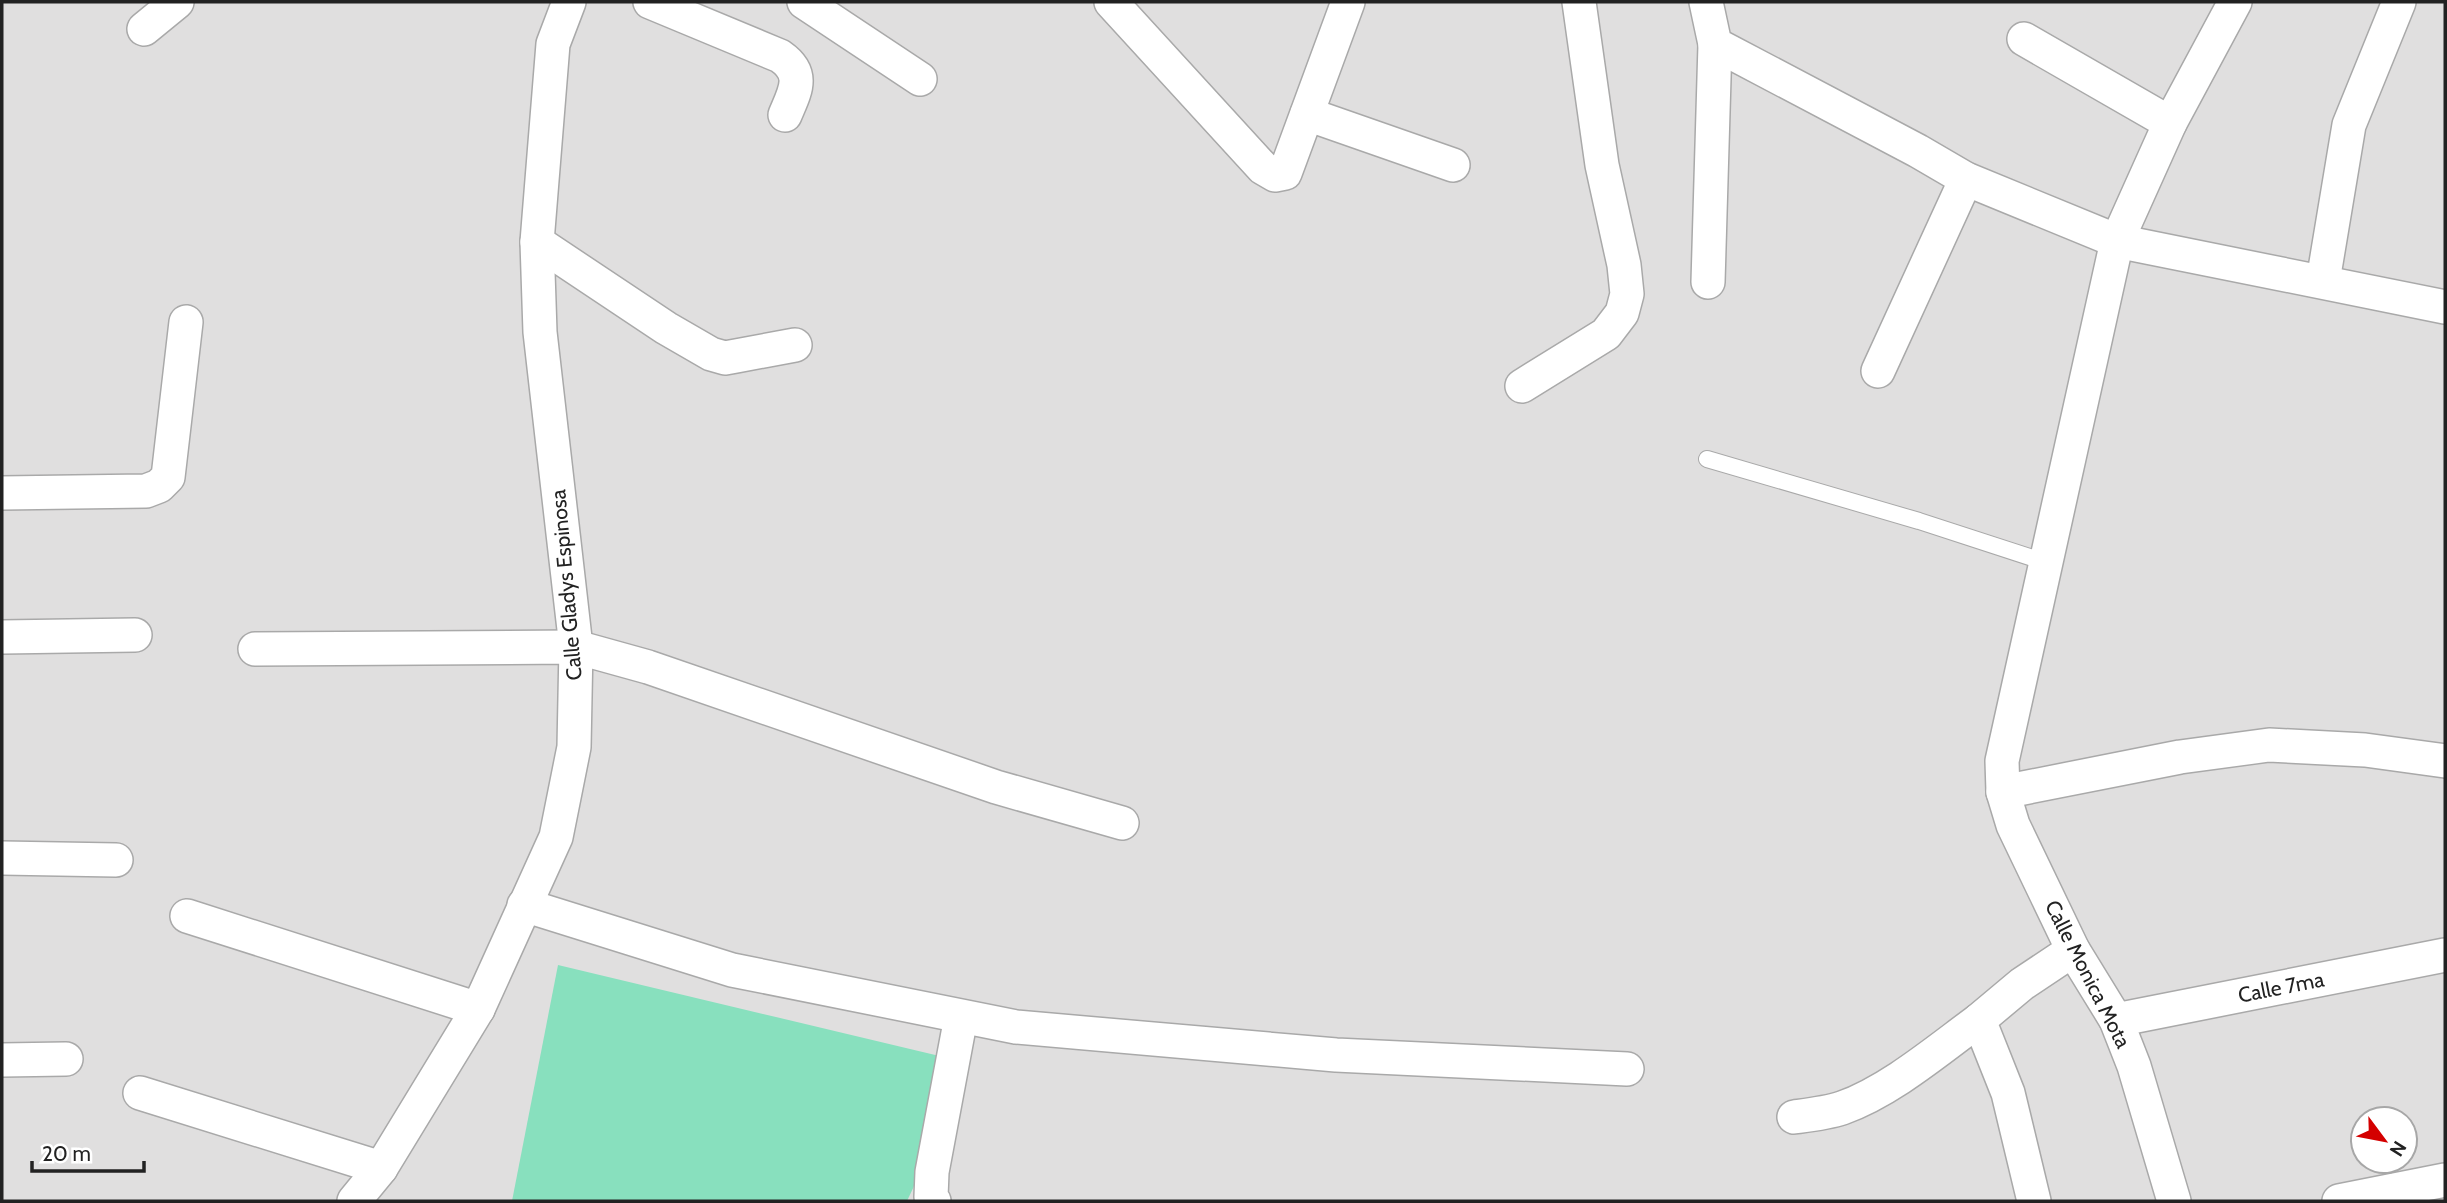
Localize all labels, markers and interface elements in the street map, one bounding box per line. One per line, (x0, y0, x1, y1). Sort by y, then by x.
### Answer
street label: Calle Gladys Espinosa (545, 489, 587, 681)
street label: Calle Monica Mota (2040, 896, 2136, 1052)
street label: Calle 7ma (2236, 966, 2326, 1008)
north arrow (2349, 1105, 2419, 1175)
scale bar (32, 1130, 144, 1174)
text: N (2385, 1137, 2411, 1161)
text: 20 m (42, 1141, 91, 1166)

